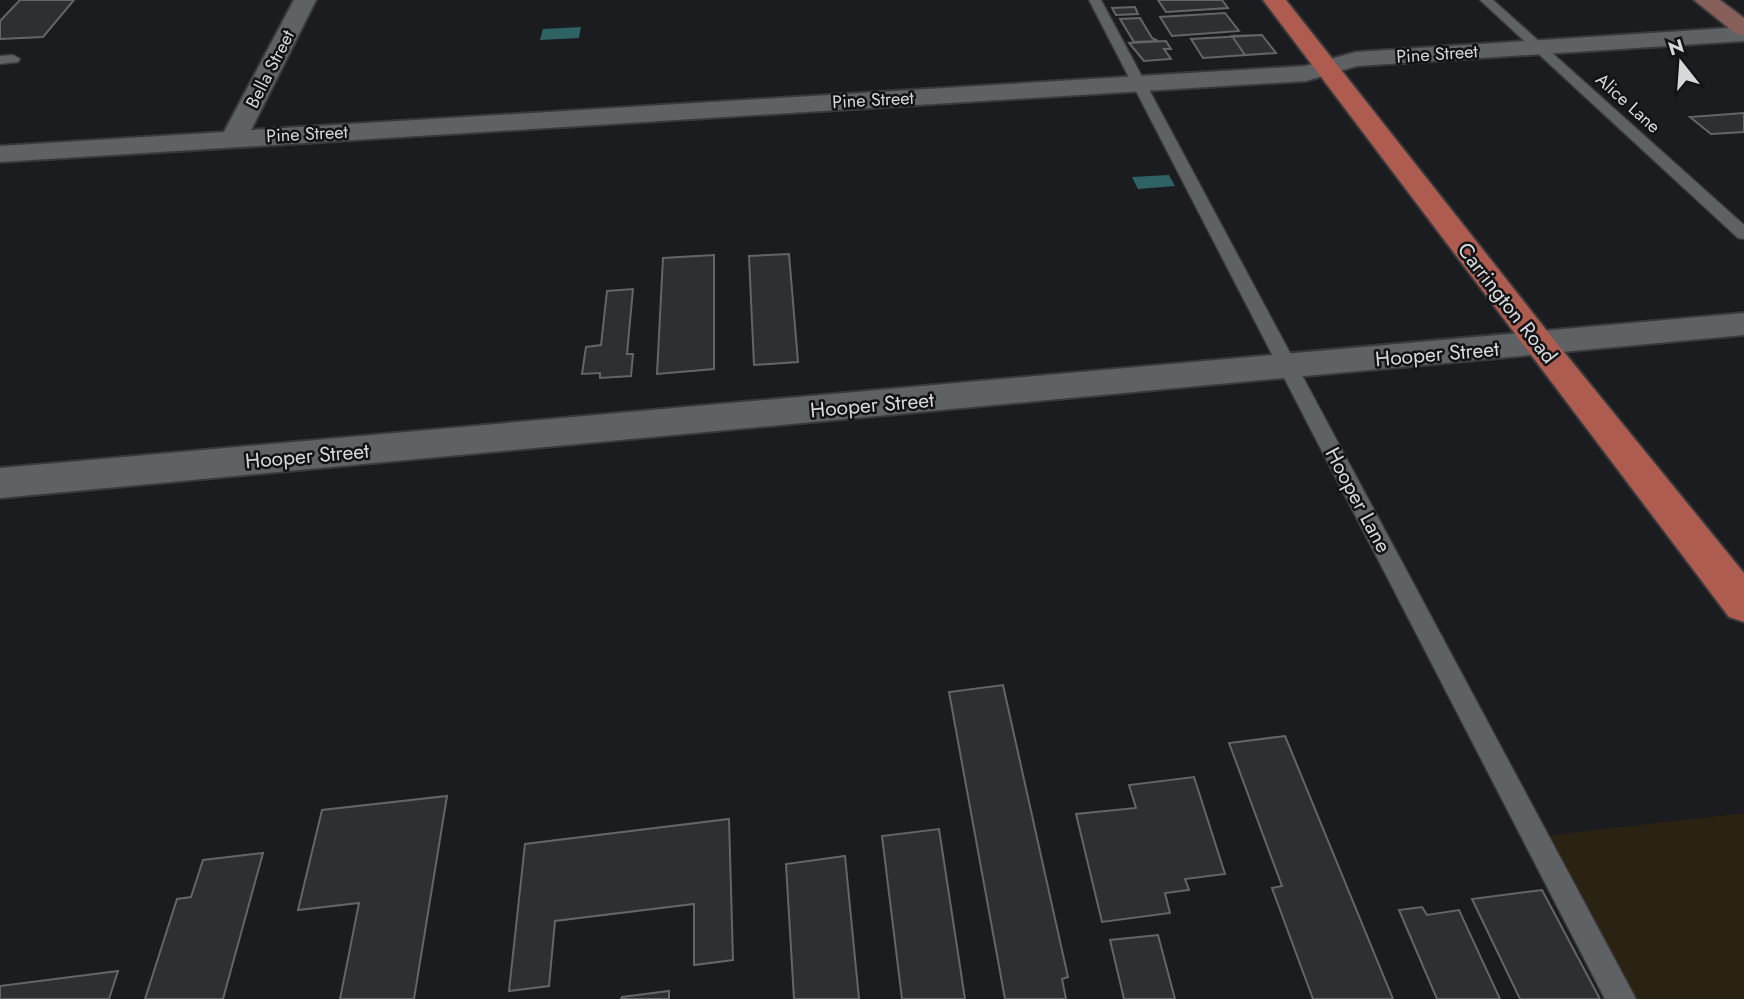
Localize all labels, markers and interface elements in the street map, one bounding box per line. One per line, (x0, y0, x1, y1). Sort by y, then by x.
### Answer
street label: Bella Street (239, 25, 301, 113)
north arrow (1646, 28, 1716, 98)
text: N (1665, 32, 1687, 62)
street label: Pine Street (1395, 38, 1479, 70)
street label: Alice Lane (1590, 67, 1666, 139)
street label: Pine Street (832, 85, 915, 115)
street label: Pine Street (266, 119, 349, 149)
street label: Carrington Road (1450, 236, 1564, 370)
street label: Hooper Street (1374, 334, 1500, 374)
street label: Hooper Street (809, 385, 935, 425)
street label: Hooper Street (244, 436, 370, 476)
street label: Hooper Lane (1318, 442, 1398, 558)

